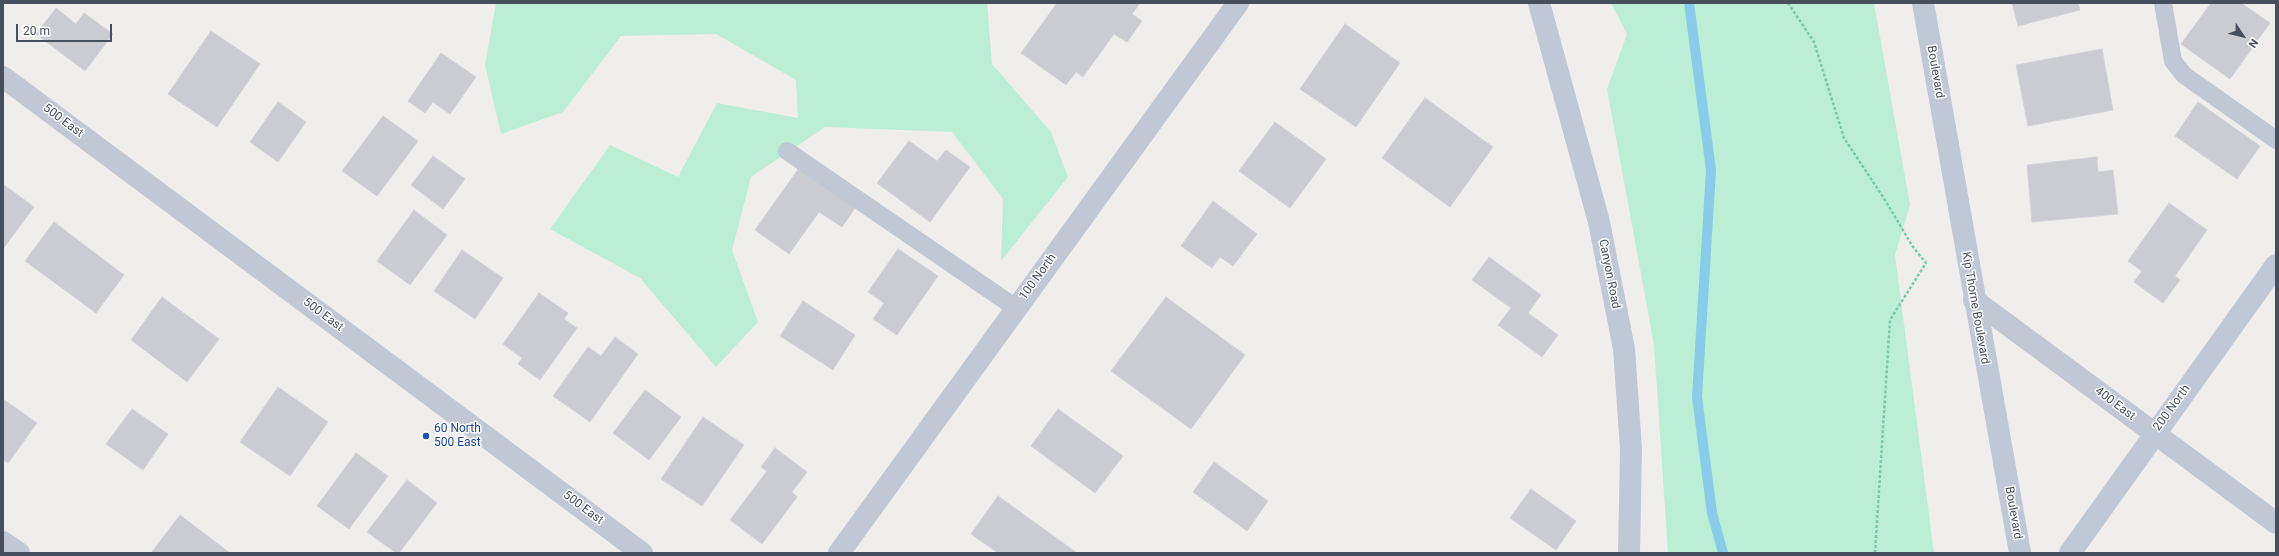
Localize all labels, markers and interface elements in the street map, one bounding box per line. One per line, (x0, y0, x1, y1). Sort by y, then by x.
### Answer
scale bar (18, 16, 114, 42)
north arrow (2223, 16, 2263, 56)
text: 20 m (23, 24, 50, 38)
text: N (2246, 36, 2261, 50)
street label: Boulevard (1923, 45, 1947, 99)
street label: 500 East (40, 101, 86, 141)
street label: Canyon Road (1595, 238, 1623, 310)
street label: 100 North (1016, 251, 1060, 303)
street label: Kip Thorne Boulevard (1958, 251, 1992, 365)
street label: 500 East (300, 295, 346, 335)
street label: 200 North (2150, 382, 2194, 434)
street label: 400 East (2092, 384, 2138, 424)
place label: 60 North 500 East (434, 422, 481, 450)
marker: 60 North 500 East (421, 431, 431, 441)
street label: Boulevard (2001, 486, 2025, 540)
street label: 500 East (560, 488, 606, 528)

